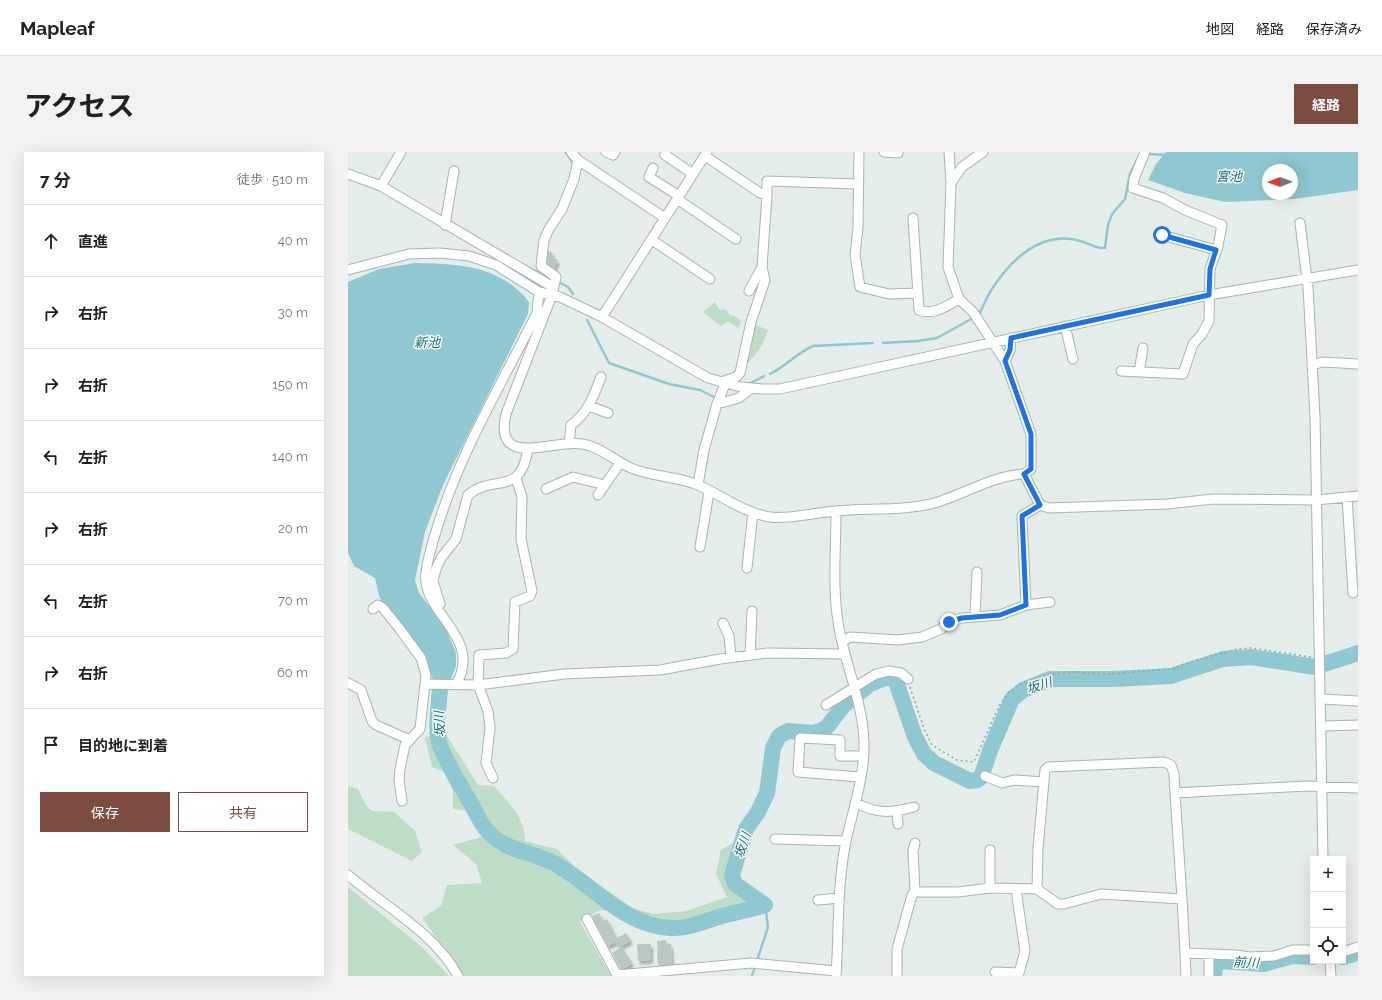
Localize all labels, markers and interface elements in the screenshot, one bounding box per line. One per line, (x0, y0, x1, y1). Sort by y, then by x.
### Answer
text: Mapleaf (20, 17, 95, 39)
text: 地図 (1206, 21, 1234, 37)
text: 経路 (1256, 21, 1284, 37)
text: 保存済み (1306, 21, 1362, 37)
button: 経路 (1294, 84, 1358, 124)
text: アクセス (24, 90, 135, 123)
north arrow (1262, 164, 1298, 200)
water label: 宮池 (1216, 169, 1244, 184)
text: 7 分 (40, 170, 71, 190)
text: 徒歩 · 510 m (237, 172, 308, 187)
route start (1153, 226, 1171, 244)
icon: ahead (40, 230, 62, 252)
text: 直進 (78, 233, 108, 251)
text: 40 m (278, 233, 308, 248)
icon: right (40, 302, 62, 324)
text: 右折 (78, 305, 108, 323)
text: 30 m (278, 305, 308, 320)
water label: 新池 (414, 335, 442, 350)
icon: right (40, 374, 62, 396)
text: 右折 (78, 377, 108, 395)
text: 150 m (272, 377, 308, 392)
icon: left (40, 446, 62, 468)
text: 左折 (78, 449, 108, 467)
text: 140 m (272, 449, 308, 464)
icon: right (40, 518, 62, 540)
text: 右折 (78, 521, 108, 539)
text: 20 m (278, 521, 308, 536)
icon: left (40, 590, 62, 612)
text: 左折 (78, 593, 108, 611)
text: 70 m (278, 593, 308, 608)
route end (940, 613, 958, 631)
icon: right (40, 662, 62, 684)
text: 右折 (78, 665, 108, 683)
text: 60 m (277, 665, 308, 680)
water label: 坂川 (1024, 674, 1056, 697)
water label: 坂川 (431, 709, 448, 737)
icon: arrive (40, 734, 62, 756)
text: 目的地に到着 (78, 737, 168, 755)
button: 保存 (40, 792, 170, 832)
button: 共有 (178, 792, 308, 832)
water label: 坂川 (731, 829, 754, 860)
map controls (1310, 856, 1346, 964)
button: + (1310, 856, 1346, 892)
button: − (1310, 892, 1346, 928)
button: locate (1310, 928, 1346, 964)
water label: 前川 (1233, 954, 1261, 971)

